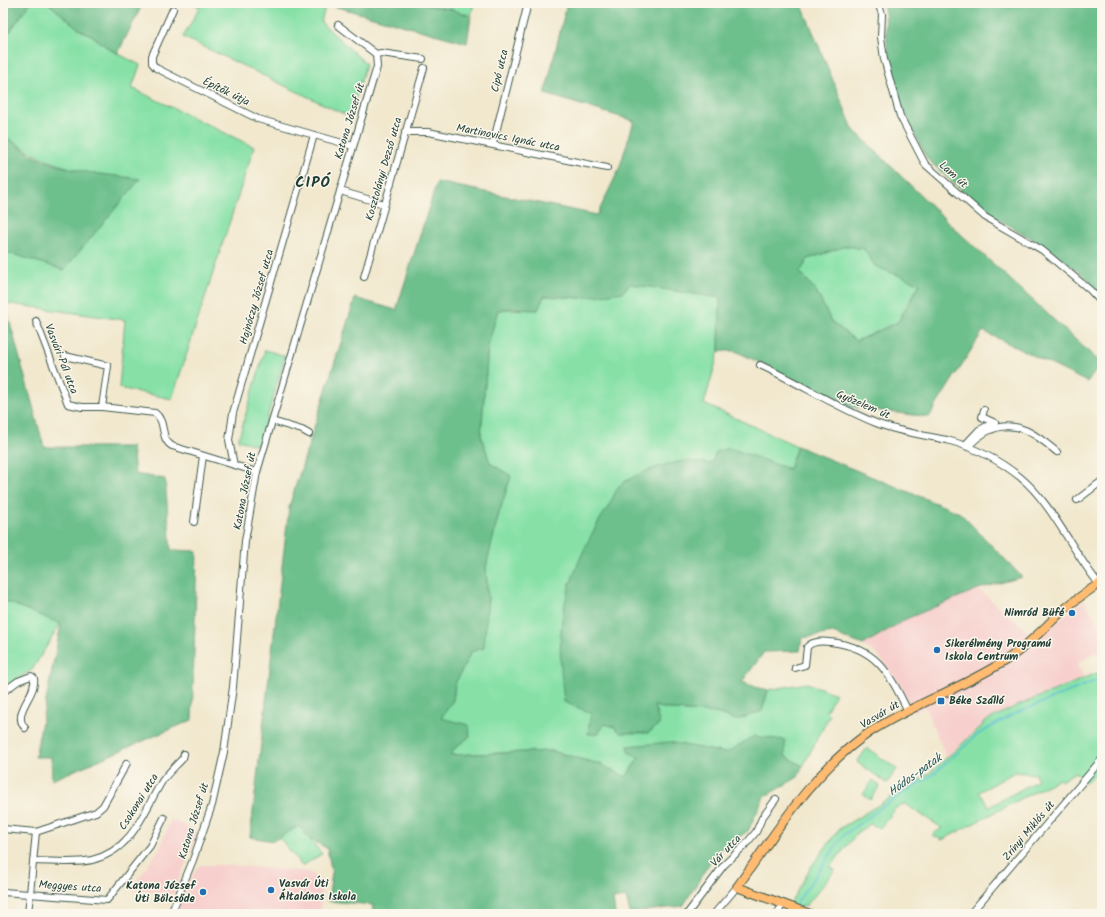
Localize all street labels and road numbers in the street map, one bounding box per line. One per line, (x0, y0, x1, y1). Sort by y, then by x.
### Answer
street label: Cipó utca (486, 48, 514, 94)
street label: Építők útja (199, 73, 253, 111)
street label: Katona József út (330, 80, 370, 161)
street label: Kosztolányi Dezső utca (361, 115, 407, 223)
street label: Martinovics Ignác utca (455, 119, 561, 157)
street label: Lam út (934, 157, 972, 194)
street label: Hajnóczy József utca (235, 247, 279, 347)
street label: Vasvári Pál utca (39, 321, 83, 397)
street label: Győzelem út (833, 386, 893, 425)
street label: Katona József út (229, 450, 262, 531)
street label: Vasvár út (857, 696, 904, 734)
street label: Csokonai utca (114, 770, 164, 834)
street label: Katona József út (174, 780, 214, 861)
street label: Zrínyi Miklós út (998, 796, 1060, 865)
street label: Vár utca (706, 831, 746, 871)
street label: Meggyes utca (38, 876, 102, 898)

